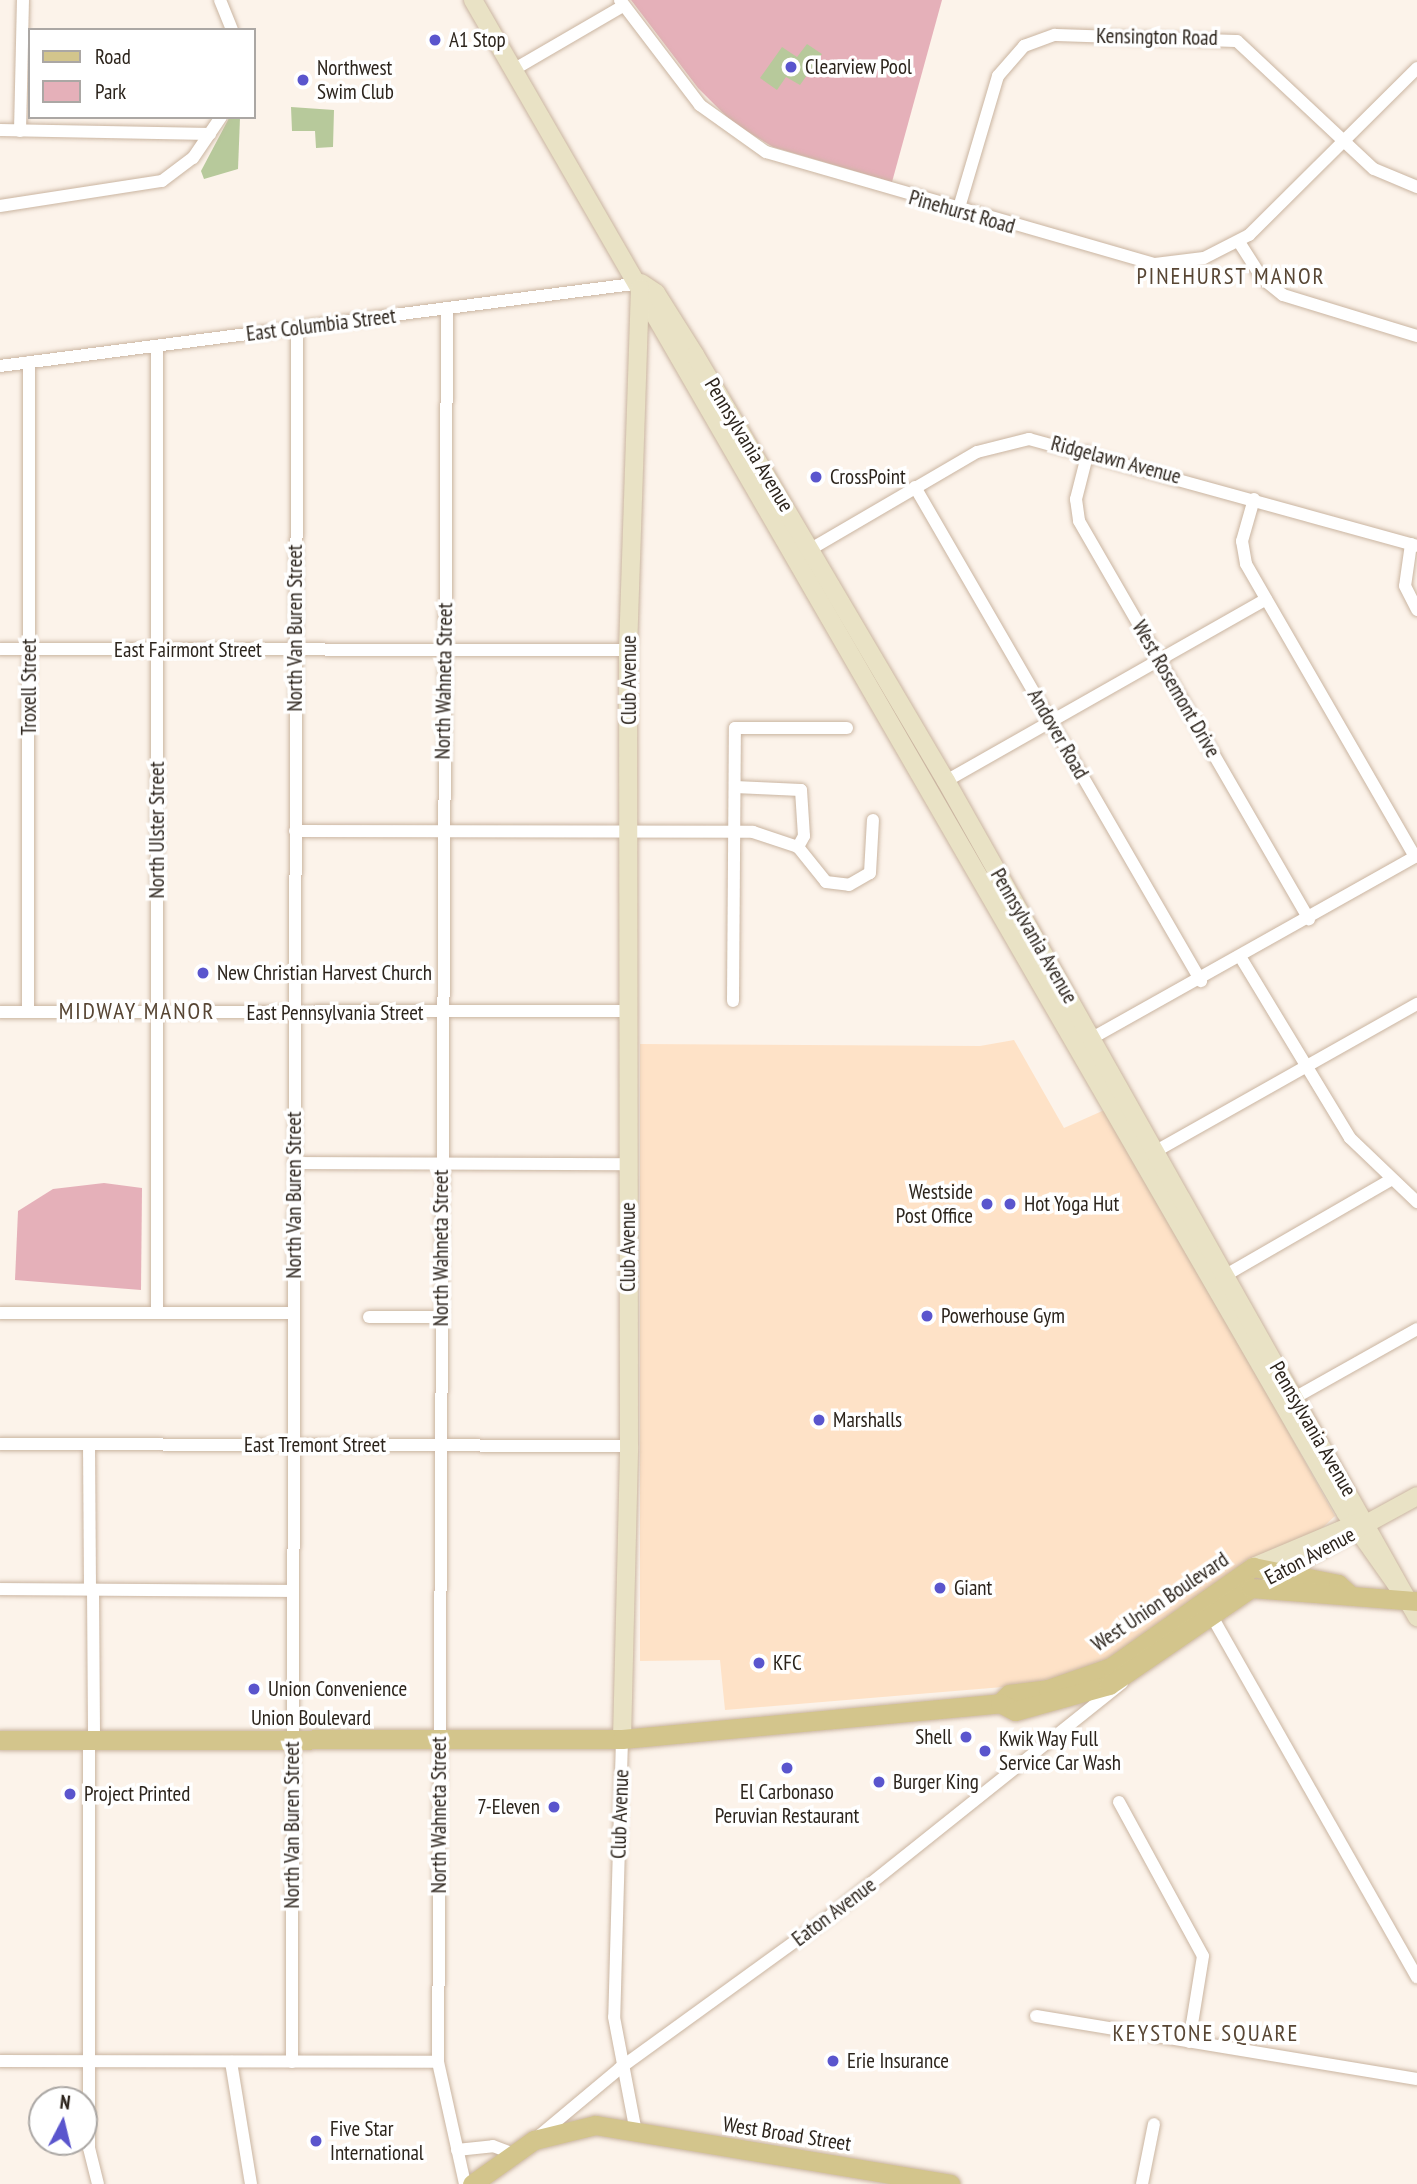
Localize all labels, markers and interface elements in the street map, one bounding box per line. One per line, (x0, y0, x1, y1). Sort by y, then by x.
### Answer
street label: Kensington Road (1096, 23, 1218, 51)
place label: A1 Stop (449, 27, 506, 53)
legend (28, 28, 256, 119)
marker: A1 Stop (427, 32, 443, 48)
text: Road (95, 43, 131, 70)
place label: Clearview Pool (805, 54, 912, 80)
place label: Northwest Swim Club (317, 55, 394, 105)
marker: Clearview Pool (783, 59, 799, 75)
marker: Northwest Swim Club (295, 72, 311, 88)
text: Park (95, 78, 126, 105)
street label: Pinehurst Road (906, 185, 1018, 239)
district label: PINEHURST MANOR (1138, 262, 1324, 290)
street label: East Columbia Street (245, 303, 397, 347)
street label: Pennsylvania Avenue (699, 373, 799, 517)
street label: Ridgelawn Avenue (1048, 430, 1184, 490)
place label: CrossPoint (830, 464, 906, 490)
marker: CrossPoint (808, 469, 824, 485)
street label: North Van Buren Street (282, 544, 308, 712)
street label: North Wahneta Street (430, 602, 458, 760)
street label: West Rosemont Drive (1127, 616, 1225, 762)
street label: Club Avenue (616, 635, 642, 725)
street label: East Fairmont Street (114, 637, 262, 663)
street label: Troxell Street (16, 639, 42, 735)
street label: Andover Road (1022, 684, 1094, 784)
street label: North Ulster Street (144, 762, 170, 898)
street label: Pennsylvania Avenue (985, 864, 1083, 1008)
place label: New Christian Harvest Church (217, 960, 432, 986)
marker: New Christian Harvest Church (195, 965, 211, 981)
district label: MIDWAY MANOR (60, 997, 214, 1025)
street label: East Pennsylvania Street (246, 1000, 424, 1026)
street label: North Van Buren Street (281, 1111, 307, 1279)
street label: North Wahneta Street (428, 1169, 454, 1327)
place label: Westside Post Office (896, 1179, 973, 1229)
place label: Hot Yoga Hut (1024, 1191, 1120, 1217)
marker: Westside Post Office (979, 1196, 995, 1212)
marker: Hot Yoga Hut (1002, 1196, 1018, 1212)
street label: Club Avenue (615, 1202, 641, 1292)
place label: Powerhouse Gym (941, 1303, 1065, 1329)
marker: Powerhouse Gym (919, 1308, 935, 1324)
street label: Pennsylvania Avenue (1264, 1357, 1362, 1501)
place label: Marshalls (833, 1407, 902, 1433)
marker: Marshalls (811, 1412, 827, 1428)
street label: East Tremont Street (244, 1432, 386, 1458)
street label: Eaton Avenue (1260, 1522, 1360, 1590)
street label: West Union Boulevard (1087, 1547, 1233, 1657)
place label: Giant (954, 1575, 992, 1601)
marker: Giant (932, 1580, 948, 1596)
place label: KFC (773, 1650, 802, 1676)
marker: KFC (751, 1655, 767, 1671)
place label: Union Convenience (268, 1676, 407, 1702)
marker: Union Convenience (246, 1681, 262, 1697)
street label: Union Boulevard (251, 1705, 371, 1731)
place label: Shell (915, 1724, 952, 1750)
place label: Kwik Way Full Service Car Wash (999, 1726, 1121, 1776)
marker: Shell (958, 1729, 974, 1745)
street label: North Wahneta Street (426, 1736, 452, 1894)
street label: North Van Buren Street (279, 1741, 305, 1909)
marker: Kwik Way Full Service Car Wash (977, 1743, 993, 1759)
marker: El Carbonaso Peruvian Restaurant (779, 1760, 795, 1776)
street label: Club Avenue (606, 1768, 634, 1860)
place label: Burger King (893, 1769, 979, 1795)
marker: Burger King (871, 1774, 887, 1790)
place label: El Carbonaso Peruvian Restaurant (715, 1779, 859, 1829)
place label: Project Printed (84, 1781, 190, 1807)
marker: Project Printed (62, 1786, 78, 1802)
place label: 7-Eleven (477, 1794, 540, 1820)
marker: 7-Eleven (546, 1799, 562, 1815)
street label: Eaton Avenue (787, 1872, 881, 1952)
district label: KEYSTONE SQUARE (1114, 2019, 1298, 2047)
place label: Erie Insurance (847, 2048, 949, 2074)
marker: Erie Insurance (825, 2053, 841, 2069)
north arrow (28, 2086, 98, 2156)
text: N (59, 2090, 72, 2115)
street label: West Broad Street (721, 2111, 853, 2157)
place label: Five Star International (330, 2116, 424, 2166)
marker: Five Star International (308, 2133, 324, 2149)

